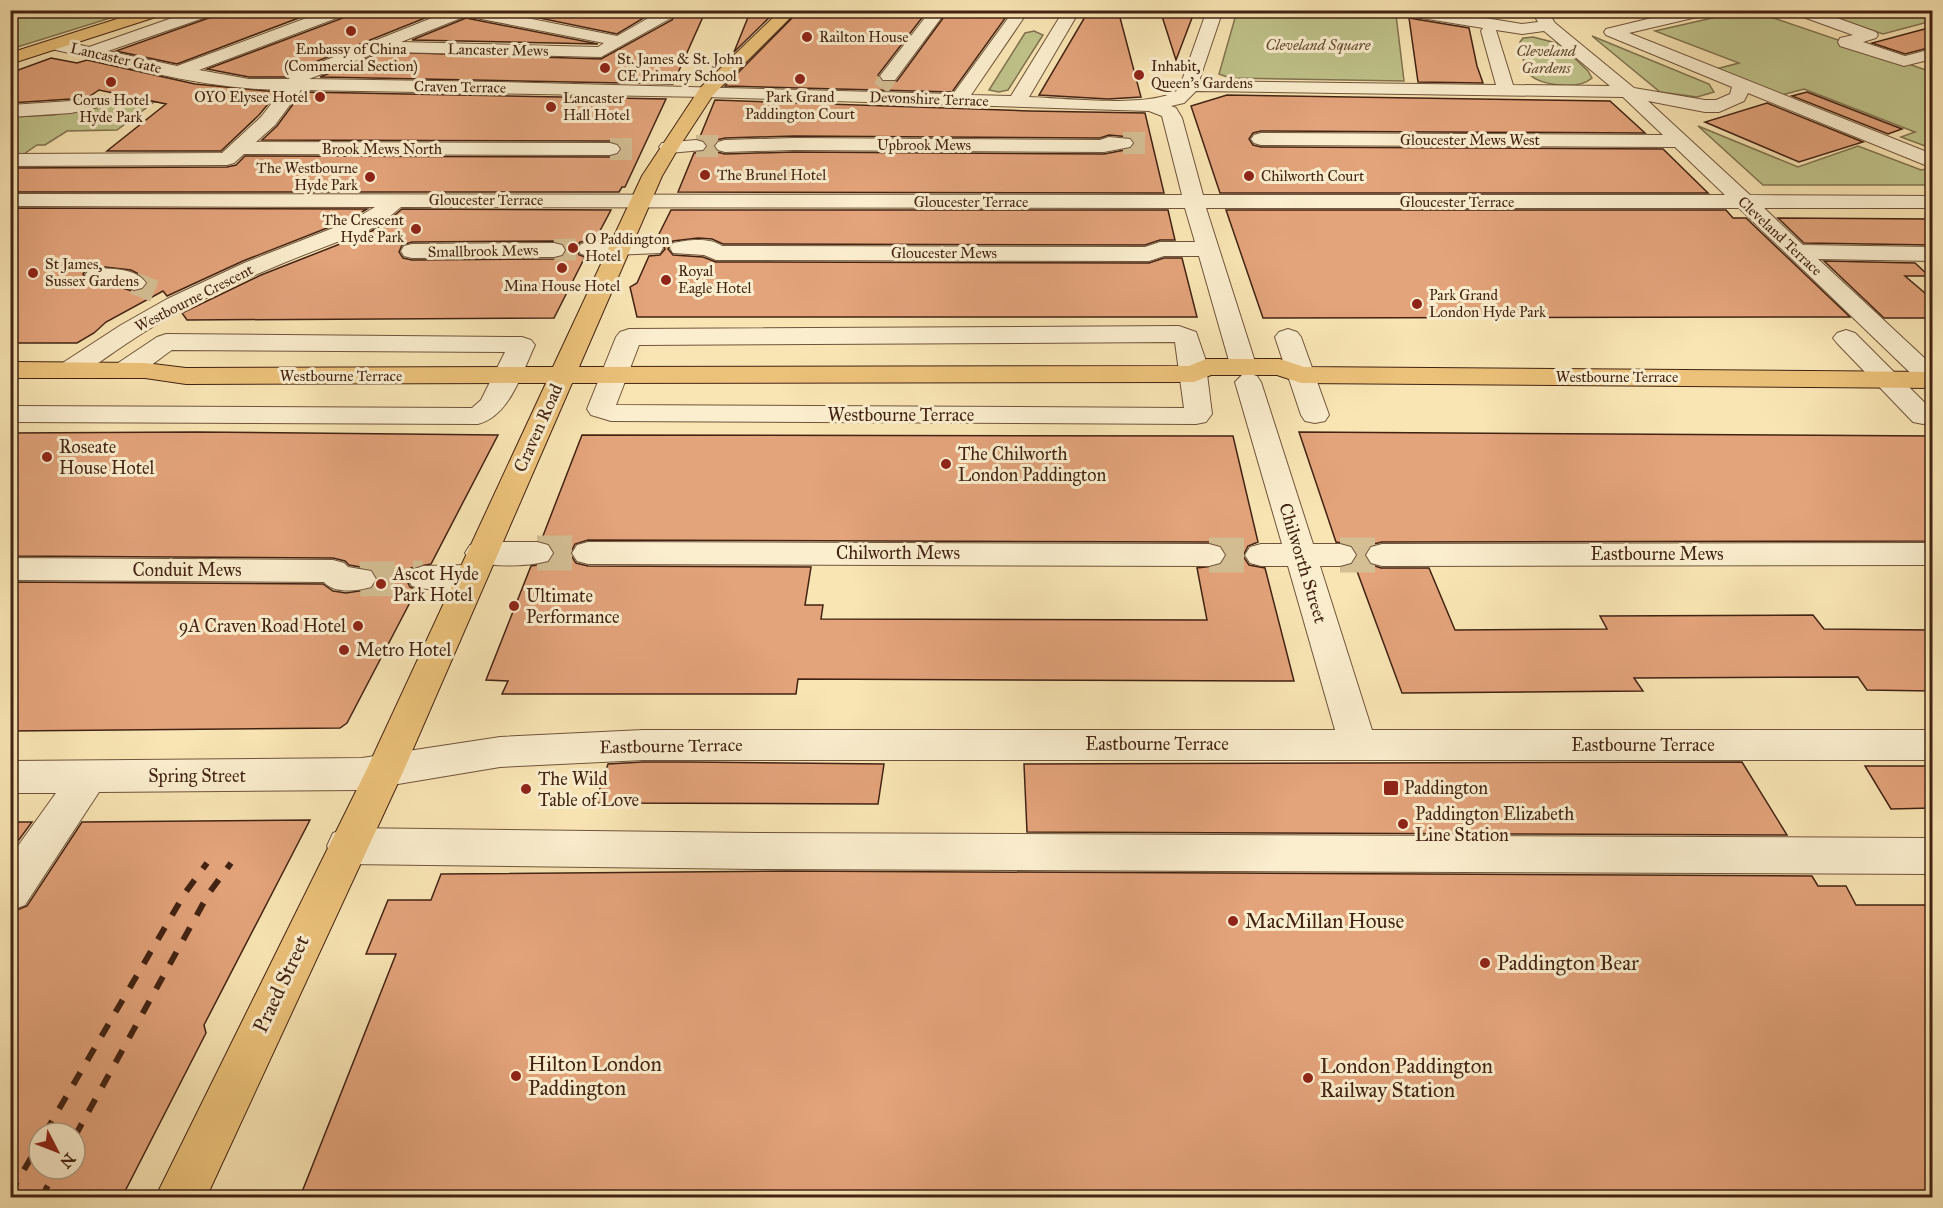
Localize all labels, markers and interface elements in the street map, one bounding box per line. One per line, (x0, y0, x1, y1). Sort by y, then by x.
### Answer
marker: Embassy of China (Commercial Section) (344, 24, 358, 38)
place label: Railton House (819, 28, 909, 46)
marker: Railton House (800, 30, 814, 44)
park label: Cleveland Square (1266, 36, 1371, 54)
street label: Lancaster Gate (69, 39, 163, 77)
place label: Embassy of China (Commercial Section) (284, 40, 418, 76)
street label: Lancaster Mews (447, 40, 549, 60)
park label: Cleveland Gardens (1516, 42, 1577, 77)
place label: St. James & St. John CE Primary School (617, 50, 743, 85)
place label: Inhabit, Queen's Gardens (1151, 57, 1253, 92)
marker: St. James & St. John CE Primary School (598, 61, 612, 75)
marker: Inhabit, Queen's Gardens (1132, 68, 1146, 82)
marker: Park Grand Paddington Court (793, 72, 807, 86)
marker: Corus Hotel Hyde Park (104, 75, 118, 89)
street label: Craven Terrace (414, 77, 506, 97)
place label: OYO Elysee Hotel (194, 88, 309, 106)
place label: Park Grand Paddington Court (745, 88, 856, 123)
street label: Devonshire Terrace (869, 88, 989, 110)
place label: Lancaster Hall Hotel (563, 89, 631, 124)
marker: OYO Elysee Hotel (313, 90, 327, 104)
place label: Corus Hotel Hyde Park (73, 91, 150, 126)
marker: Lancaster Hall Hotel (544, 100, 558, 114)
street label: Gloucester Mews West (1400, 131, 1541, 149)
street label: Upbrook Mews (877, 136, 971, 154)
street label: Brook Mews North (322, 140, 443, 158)
place label: The Westbourne Hyde Park (256, 159, 358, 194)
place label: The Brunel Hotel (717, 166, 827, 184)
place label: Chilworth Court (1261, 167, 1365, 185)
marker: The Brunel Hotel (698, 168, 712, 182)
marker: Chilworth Court (1242, 169, 1256, 183)
marker: The Westbourne Hyde Park (363, 170, 377, 184)
street label: Gloucester Terrace (429, 191, 543, 209)
street label: Cleveland Terrace (1734, 192, 1826, 280)
street label: Gloucester Terrace (914, 193, 1028, 211)
street label: Gloucester Terrace (1400, 193, 1514, 211)
place label: The Crescent Hyde Park (323, 211, 405, 246)
marker: The Crescent Hyde Park (409, 222, 423, 236)
place label: O Paddington Hotel (585, 230, 670, 265)
street label: Smallbrook Mews (427, 241, 539, 261)
marker: O Paddington Hotel (566, 241, 580, 255)
street label: Gloucester Mews (891, 244, 997, 262)
place label: St James, Sussex Gardens (45, 255, 139, 290)
street label: Westbourne Crescent (132, 260, 257, 336)
marker: Mina House Hotel (555, 261, 569, 275)
place label: Royal Eagle Hotel (678, 262, 753, 297)
marker: St James, Sussex Gardens (26, 266, 40, 280)
marker: Royal Eagle Hotel (659, 273, 673, 287)
place label: Mina House Hotel (504, 277, 621, 295)
place label: Park Grand London Hyde Park (1429, 286, 1546, 321)
marker: Park Grand London Hyde Park (1410, 297, 1424, 311)
street label: Westbourne Terrace (280, 367, 402, 385)
street label: Westbourne Terrace (1556, 368, 1678, 386)
street label: Craven Road (509, 380, 567, 476)
street label: Westbourne Terrace (828, 404, 974, 426)
place label: Roseate House Hotel (59, 436, 155, 479)
place label: The Chilworth London Paddington (958, 443, 1106, 487)
marker: Roseate House Hotel (40, 450, 54, 464)
marker: The Chilworth London Paddington (939, 457, 953, 471)
street label: Chilworth Street (1274, 500, 1332, 626)
street label: Chilworth Mews (836, 542, 960, 564)
street label: Eastbourne Mews (1590, 543, 1724, 565)
street label: Conduit Mews (132, 559, 242, 581)
place label: Ascot Hyde Park Hotel (392, 563, 479, 606)
marker: Ascot Hyde Park Hotel (374, 577, 388, 591)
place label: Ultimate Performance (526, 585, 620, 628)
marker: Ultimate Performance (507, 599, 521, 613)
place label: 9A Craven Road Hotel (179, 615, 346, 637)
marker: 9A Craven Road Hotel (351, 619, 365, 633)
place label: Metro Hotel (356, 639, 451, 661)
marker: Metro Hotel (337, 643, 351, 657)
street label: Eastbourne Terrace (1085, 733, 1229, 755)
street label: Eastbourne Terrace (599, 734, 743, 758)
street label: Eastbourne Terrace (1571, 734, 1715, 756)
street label: Spring Street (148, 765, 246, 788)
place label: The Wild Table of Love (538, 768, 639, 811)
place label: Paddington (1404, 777, 1488, 800)
marker: Paddington (1382, 779, 1400, 797)
marker: The Wild Table of Love (519, 782, 533, 796)
place label: Paddington Elizabeth Line Station (1415, 803, 1574, 846)
marker: Paddington Elizabeth Line Station (1396, 817, 1410, 831)
place label: MacMillan House (1245, 908, 1404, 934)
marker: MacMillan House (1226, 914, 1240, 928)
street label: Praed Street (247, 931, 315, 1037)
place label: Paddington Bear (1497, 950, 1639, 976)
marker: Paddington Bear (1478, 956, 1492, 970)
place label: Hilton London Paddington (528, 1051, 662, 1101)
place label: London Paddington Railway Station (1320, 1053, 1493, 1103)
marker: Hilton London Paddington (509, 1069, 523, 1083)
marker: London Paddington Railway Station (1301, 1071, 1315, 1085)
north arrow (27, 1121, 87, 1181)
text: N (56, 1149, 79, 1172)

